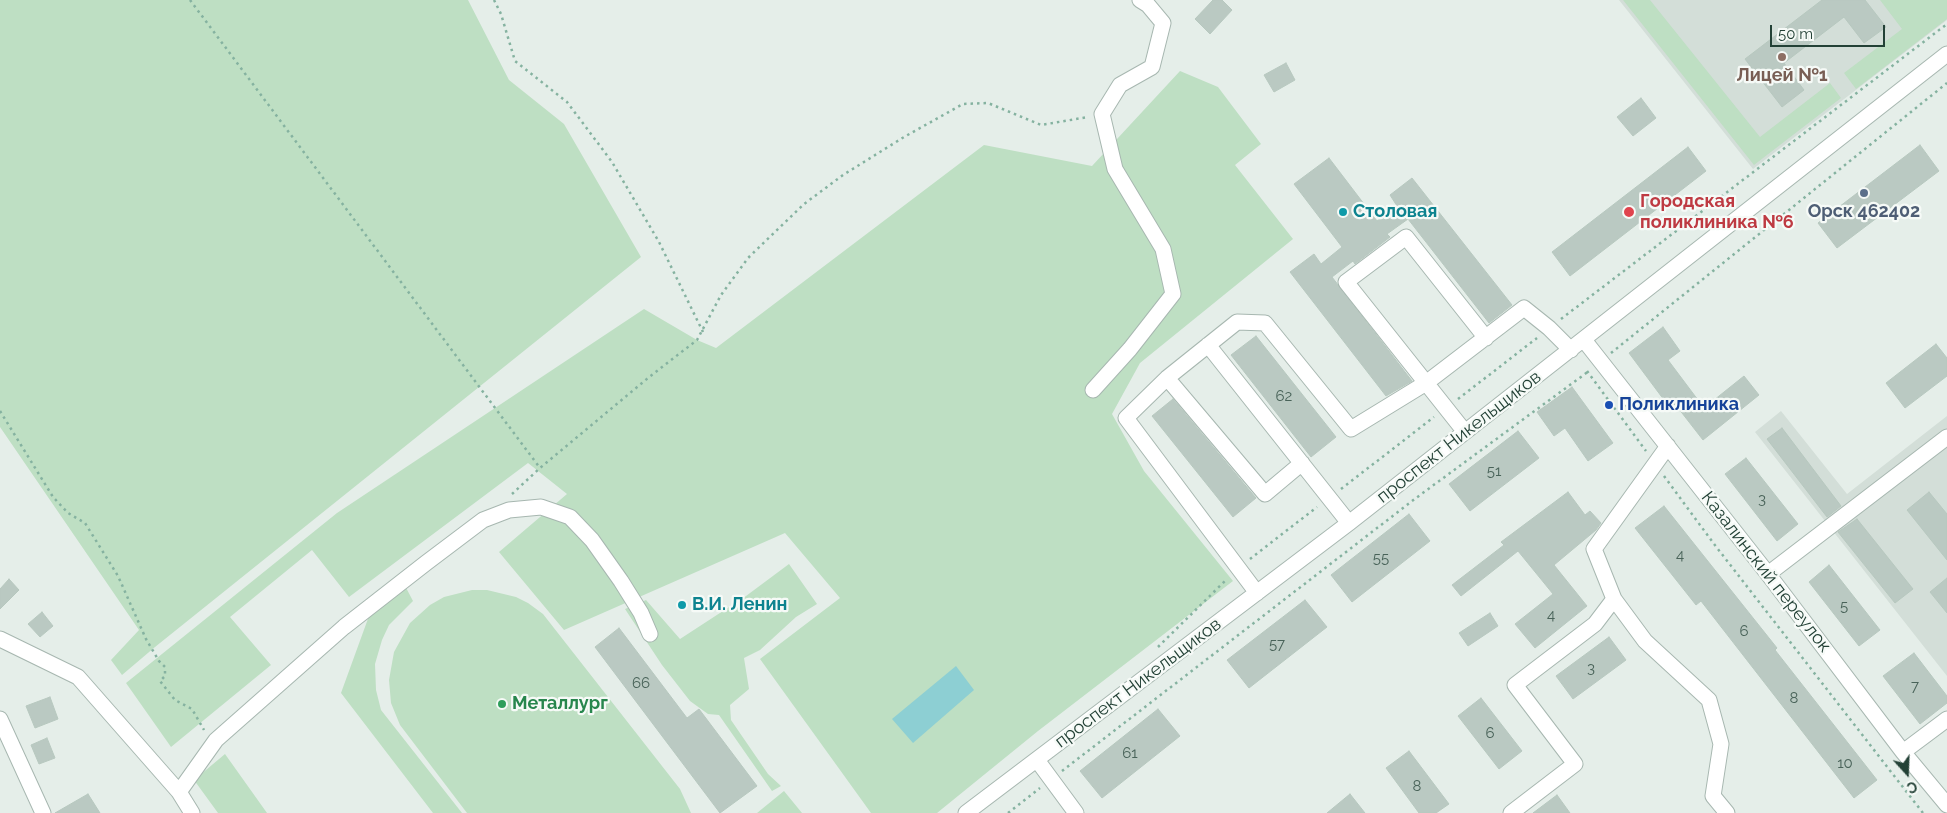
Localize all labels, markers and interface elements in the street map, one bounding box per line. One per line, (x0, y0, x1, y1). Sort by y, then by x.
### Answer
scale bar (1772, 15, 1887, 47)
text: 50 m (1778, 25, 1813, 43)
marker: Лицей №1 (1776, 51, 1788, 63)
place label: Лицей №1 (1736, 65, 1828, 87)
marker: Орск 462402 (1858, 187, 1870, 199)
place label: Городская поликлиника №6 (1640, 191, 1794, 233)
place label: Столовая (1353, 201, 1437, 223)
place label: Орск 462402 (1808, 201, 1920, 223)
marker: Городская поликлиника №6 (1622, 205, 1636, 219)
marker: Столовая (1337, 206, 1349, 218)
street label: проспект Никельщиков (1373, 366, 1545, 508)
house number: 62 (1276, 387, 1292, 405)
place label: Поликлиника (1619, 394, 1739, 416)
marker: Поликлиника (1603, 399, 1615, 411)
house number: 51 (1487, 462, 1501, 480)
street label: Казалинский переулок (1696, 487, 1836, 657)
house number: 3 (1758, 490, 1766, 508)
house number: 4 (1676, 546, 1684, 564)
house number: 55 (1373, 549, 1389, 567)
place label: В.И. Ленин (692, 594, 787, 616)
house number: 5 (1840, 597, 1848, 615)
marker: В.И. Ленин (676, 599, 688, 611)
house number: 4 (1547, 606, 1555, 624)
street label: проспект Никельщиков (1051, 613, 1225, 753)
house number: 6 (1739, 622, 1749, 640)
house number: 57 (1269, 635, 1285, 653)
house number: 3 (1587, 659, 1595, 677)
house number: 66 (632, 674, 650, 692)
house number: 7 (1911, 677, 1919, 695)
house number: 8 (1790, 689, 1798, 707)
place label: Металлург (512, 693, 608, 715)
marker: Металлург (496, 698, 508, 710)
house number: 6 (1485, 724, 1495, 742)
house number: 61 (1122, 744, 1138, 762)
north arrow (1882, 748, 1932, 798)
house number: 10 (1837, 754, 1853, 772)
house number: 8 (1413, 777, 1421, 795)
text: С (1905, 778, 1919, 796)

